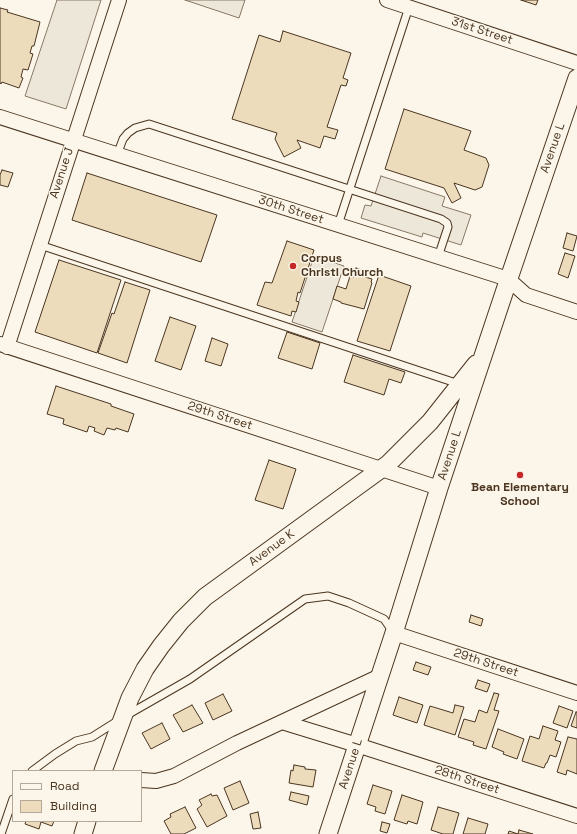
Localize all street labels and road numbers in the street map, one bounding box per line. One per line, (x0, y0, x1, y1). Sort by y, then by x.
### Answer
street label: 31st Street (450, 14, 514, 48)
street label: Avenue L (538, 121, 568, 175)
street label: Avenue J (47, 146, 77, 200)
street label: 30th Street (257, 193, 325, 227)
street label: 29th Street (186, 399, 254, 433)
street label: Avenue L (435, 428, 465, 482)
street label: Avenue K (246, 527, 298, 569)
street label: 29th Street (452, 646, 520, 680)
street label: Avenue L (336, 737, 366, 791)
street label: 28th Street (433, 763, 501, 797)

